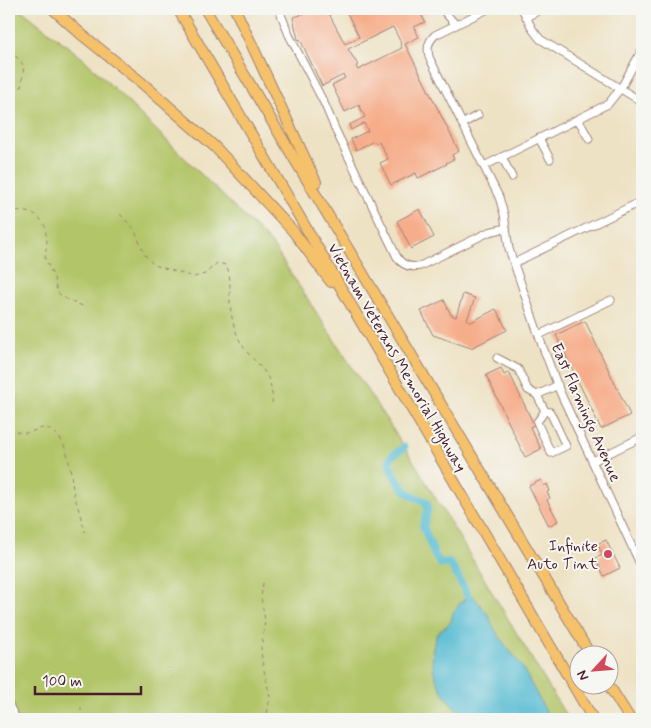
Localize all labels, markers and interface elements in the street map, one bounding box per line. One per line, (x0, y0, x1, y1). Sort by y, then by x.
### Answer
street label: Vietnam Veterans Memorial Highway (322, 240, 471, 476)
street label: East Flamingo Avenue (545, 340, 626, 486)
place label: Infinite Auto Tint (527, 536, 599, 575)
marker: Infinite Auto Tint (602, 548, 614, 560)
north arrow (568, 646, 618, 696)
scale bar (35, 663, 141, 695)
text: N (573, 667, 593, 683)
text: 100 m (42, 672, 82, 692)

